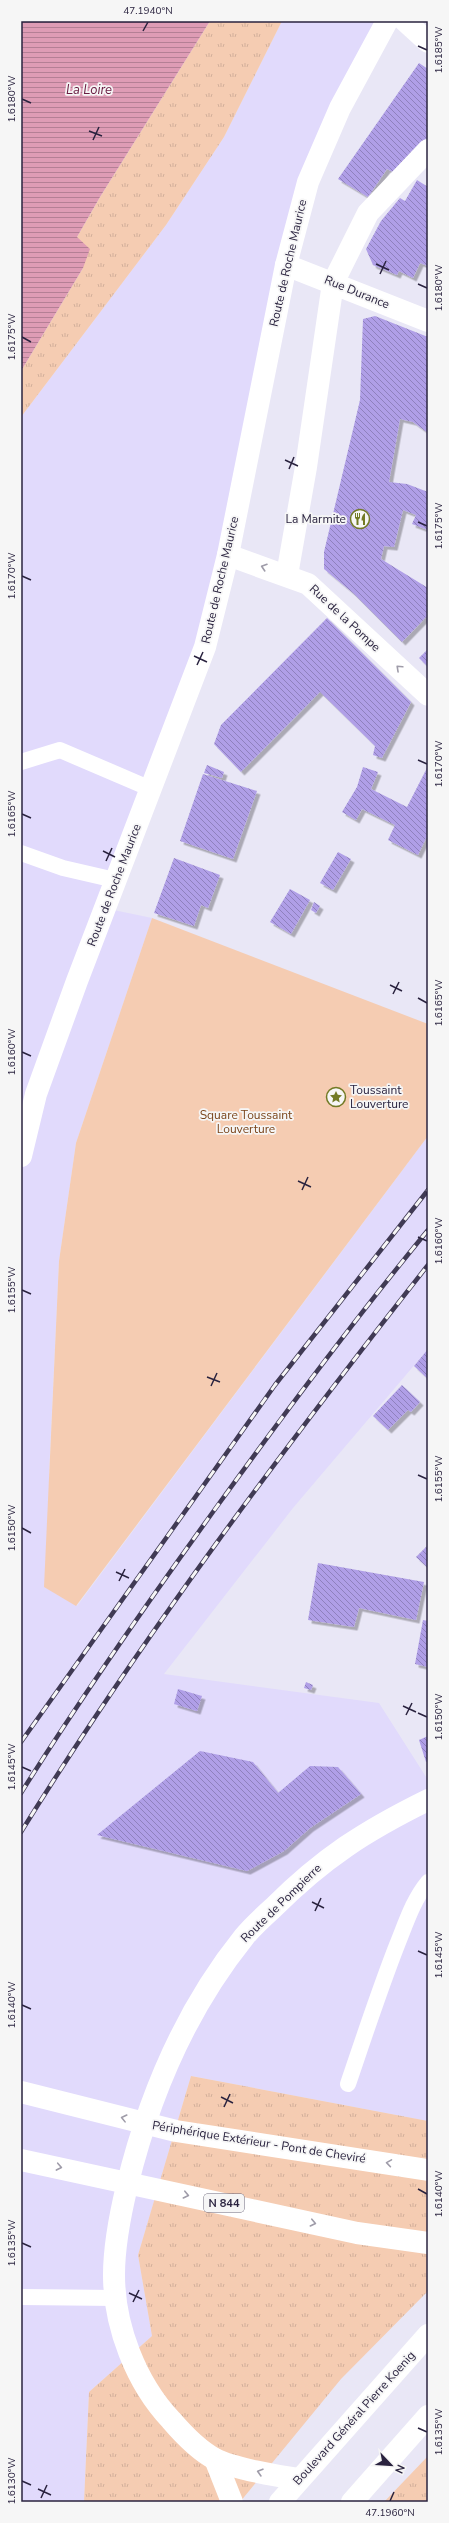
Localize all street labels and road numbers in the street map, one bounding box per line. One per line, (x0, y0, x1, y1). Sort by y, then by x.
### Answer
street label: Route de Roche Maurice (266, 198, 310, 328)
street label: Rue Durance (322, 272, 392, 312)
street label: Route de Roche Maurice (198, 515, 242, 645)
street label: Rue de la Pompe (306, 581, 384, 655)
street label: Route de Roche Maurice (83, 821, 145, 949)
street label: Route de Pompierre (237, 1860, 325, 1946)
street label: Périphérique Extérieur - Pont de Cheviré (151, 2117, 367, 2167)
road number: N 844 (204, 2194, 244, 2212)
street label: Boulevard Général Pierre Koenig (289, 2347, 419, 2489)

